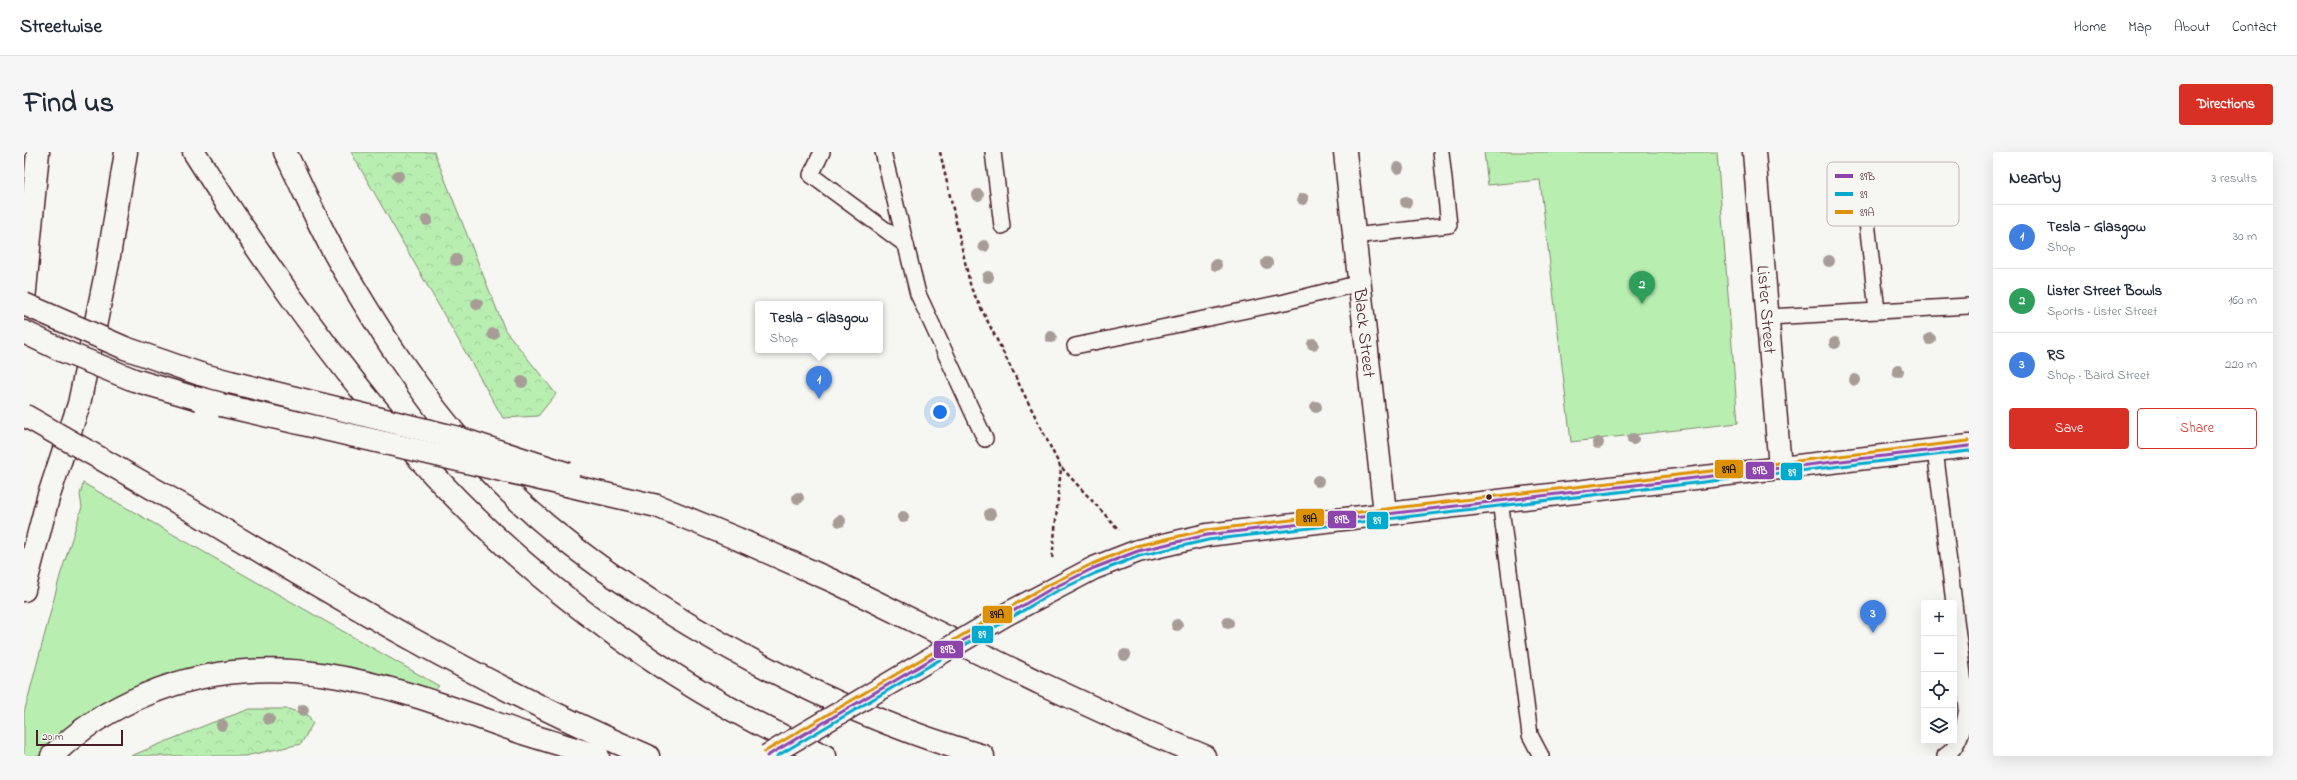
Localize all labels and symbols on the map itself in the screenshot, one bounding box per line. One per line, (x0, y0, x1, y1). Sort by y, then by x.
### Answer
legend (1827, 162, 1959, 226)
text: 89B (1860, 169, 1875, 185)
text: 89 (1860, 187, 1868, 203)
text: 89A (1860, 205, 1874, 221)
street label: Lister Street (1748, 264, 1782, 355)
pin: 2 (1629, 271, 1655, 304)
street label: Black Street (1345, 286, 1381, 379)
pin: 1 (806, 366, 832, 399)
your location (930, 402, 950, 422)
line badge: 89A (1714, 459, 1744, 479)
line badge: 89B (1745, 461, 1775, 480)
text: 89A (1721, 462, 1736, 478)
line badge: 89 (1780, 462, 1803, 481)
text: 89B (1752, 463, 1768, 479)
text: 89 (1787, 465, 1796, 481)
unlabelled marker (1484, 492, 1494, 502)
line badge: 89A (1295, 508, 1325, 527)
line badge: 89B (1327, 510, 1357, 529)
text: 89A (1302, 511, 1317, 527)
line badge: 89 (1366, 511, 1389, 530)
text: 89B (1334, 512, 1350, 528)
text: 89 (1372, 513, 1381, 529)
pin: 3 (1860, 600, 1886, 633)
line badge: 89A (982, 605, 1013, 624)
text: 89A (989, 607, 1004, 623)
line badge: 89 (971, 625, 994, 644)
text: 89 (977, 627, 986, 643)
line badge: 89B (933, 640, 964, 659)
text: 89B (940, 642, 956, 658)
scale bar (36, 728, 123, 747)

